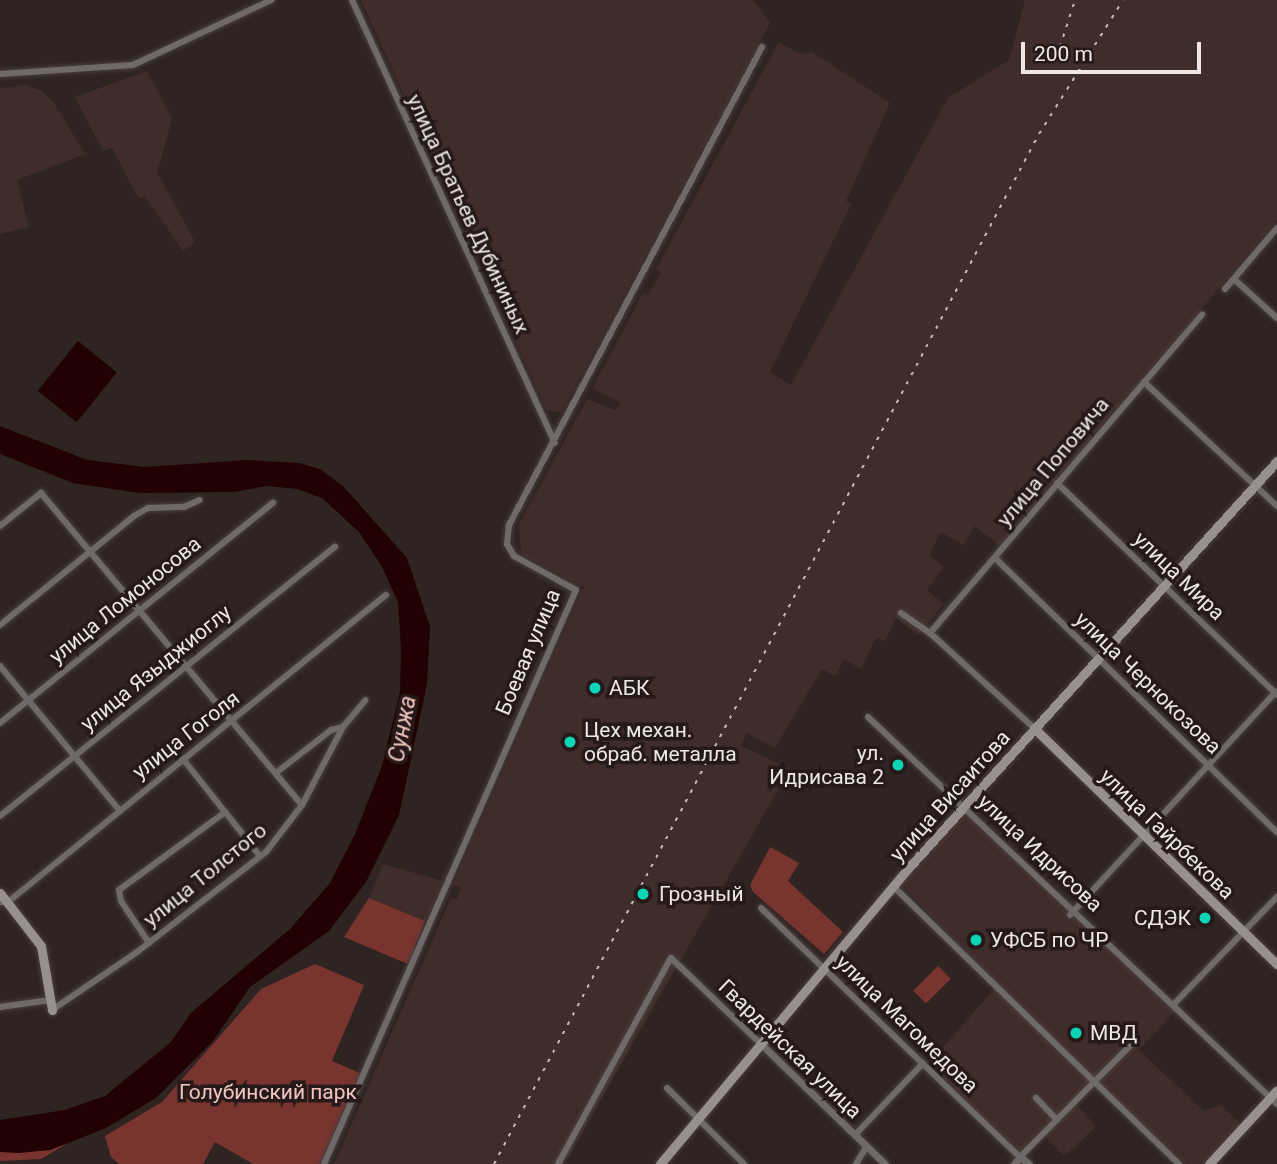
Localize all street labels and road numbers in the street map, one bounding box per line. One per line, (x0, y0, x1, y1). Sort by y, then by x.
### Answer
street label: улица Братьев Дубининых (401, 90, 535, 338)
street label: улица Поповича (992, 392, 1114, 532)
street label: улица Мира (1128, 526, 1230, 626)
street label: улица Ломоносова (44, 531, 206, 669)
street label: Боевая улица (490, 585, 566, 719)
street label: улица Языджиоглу (76, 600, 236, 736)
street label: улица Чернокозова (1070, 607, 1226, 759)
street label: улица Гоголя (128, 685, 244, 785)
street label: улица Висаитова (885, 725, 1015, 867)
street label: улица Гайрбекова (1095, 763, 1239, 905)
street label: улица Идрисова (973, 789, 1107, 917)
street label: улица Толстого (138, 818, 272, 932)
street label: улица Магомедова (831, 950, 983, 1098)
street label: Гвардейская улица (713, 974, 867, 1124)

